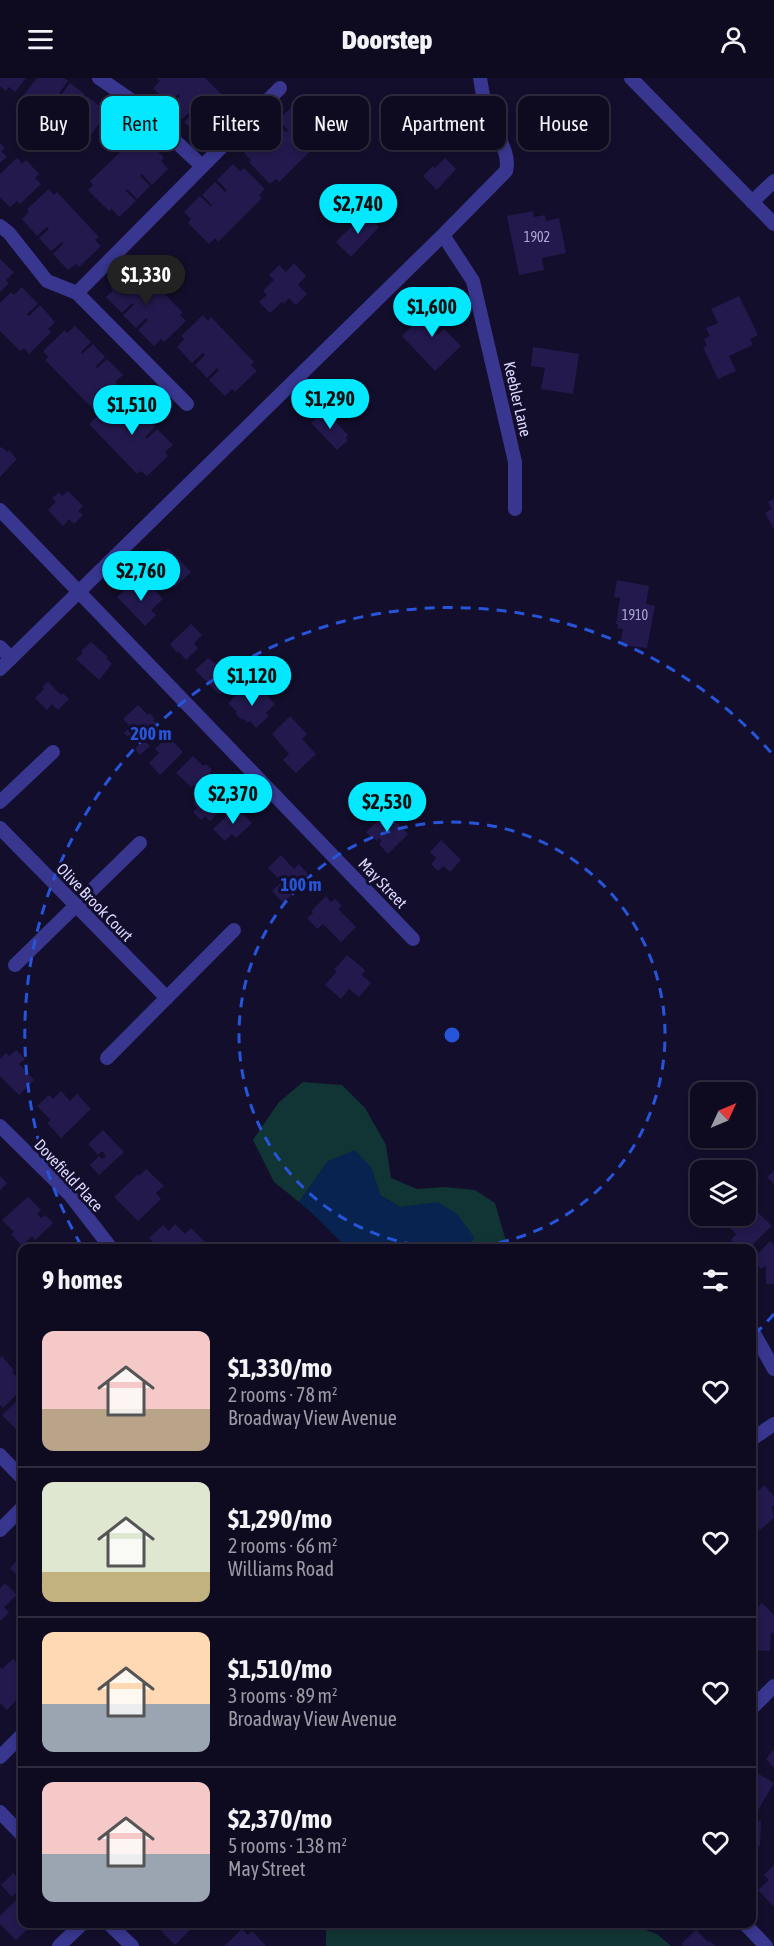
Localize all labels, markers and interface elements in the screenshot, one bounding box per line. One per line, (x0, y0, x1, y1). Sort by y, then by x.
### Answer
icon: menu (24, 23, 57, 56)
icon: person (717, 23, 750, 56)
text: Doorstep (342, 24, 432, 55)
chip: Buy (18, 96, 89, 150)
chip: Rent (101, 96, 179, 150)
chip: Filters (191, 96, 281, 150)
chip: New (293, 96, 369, 150)
chip: Apartment (381, 96, 506, 150)
chip: House (518, 96, 609, 150)
pin: $2,740 (309, 184, 407, 235)
text: $2,740 (333, 192, 383, 215)
house number: 1902 (524, 229, 550, 245)
pin: $1,330 (97, 255, 195, 306)
text: $1,330 (121, 263, 171, 286)
pin: $1,600 (383, 287, 481, 338)
text: $1,600 (407, 295, 457, 318)
street label: Keebler Lane (501, 360, 535, 438)
pin: $1,290 (281, 379, 379, 430)
pin: $1,510 (83, 385, 181, 436)
text: $1,290 (305, 387, 355, 410)
text: $1,510 (107, 393, 157, 416)
pin: $2,760 (92, 551, 190, 602)
text: $2,760 (116, 559, 166, 582)
house number: 1910 (622, 607, 649, 623)
pin: $1,120 (203, 656, 301, 707)
text: $1,120 (227, 664, 277, 687)
text: 200 m (131, 723, 171, 744)
pin: $2,370 (184, 774, 282, 825)
text: $2,370 (208, 782, 258, 805)
pin: $2,530 (338, 782, 436, 833)
text: $2,530 (362, 790, 412, 813)
street label: May Street (354, 854, 411, 913)
street label: Olive Brook Court (53, 859, 137, 945)
text: 100 m (281, 874, 321, 895)
centre of rings (442, 1025, 462, 1045)
north arrow (690, 1082, 756, 1148)
map controls (690, 1082, 756, 1226)
street label: Dovefield Place (31, 1135, 107, 1215)
button: layers (690, 1160, 756, 1226)
icon: filters (699, 1264, 732, 1297)
text: 9 homes (42, 1265, 122, 1295)
text: $1,330/mo (228, 1353, 332, 1383)
icon: home (90, 1355, 162, 1427)
icon: heart (699, 1375, 732, 1408)
text: 2 rooms · 78 m² (228, 1383, 338, 1406)
text: Broadway View Avenue (228, 1406, 397, 1429)
text: $1,290/mo (228, 1504, 332, 1534)
icon: home (90, 1506, 162, 1578)
icon: heart (699, 1526, 732, 1559)
text: 2 rooms · 66 m² (228, 1534, 338, 1557)
text: Williams Road (228, 1557, 334, 1580)
text: $1,510/mo (228, 1654, 332, 1684)
icon: home (90, 1656, 162, 1728)
icon: heart (699, 1676, 732, 1709)
text: 3 rooms · 89 m² (228, 1684, 338, 1707)
text: Broadway View Avenue (228, 1707, 397, 1730)
text: $2,370/mo (228, 1804, 332, 1834)
icon: home (90, 1806, 162, 1878)
icon: heart (699, 1826, 732, 1859)
text: 5 rooms · 138 m² (228, 1834, 347, 1857)
text: May Street (228, 1857, 306, 1880)

